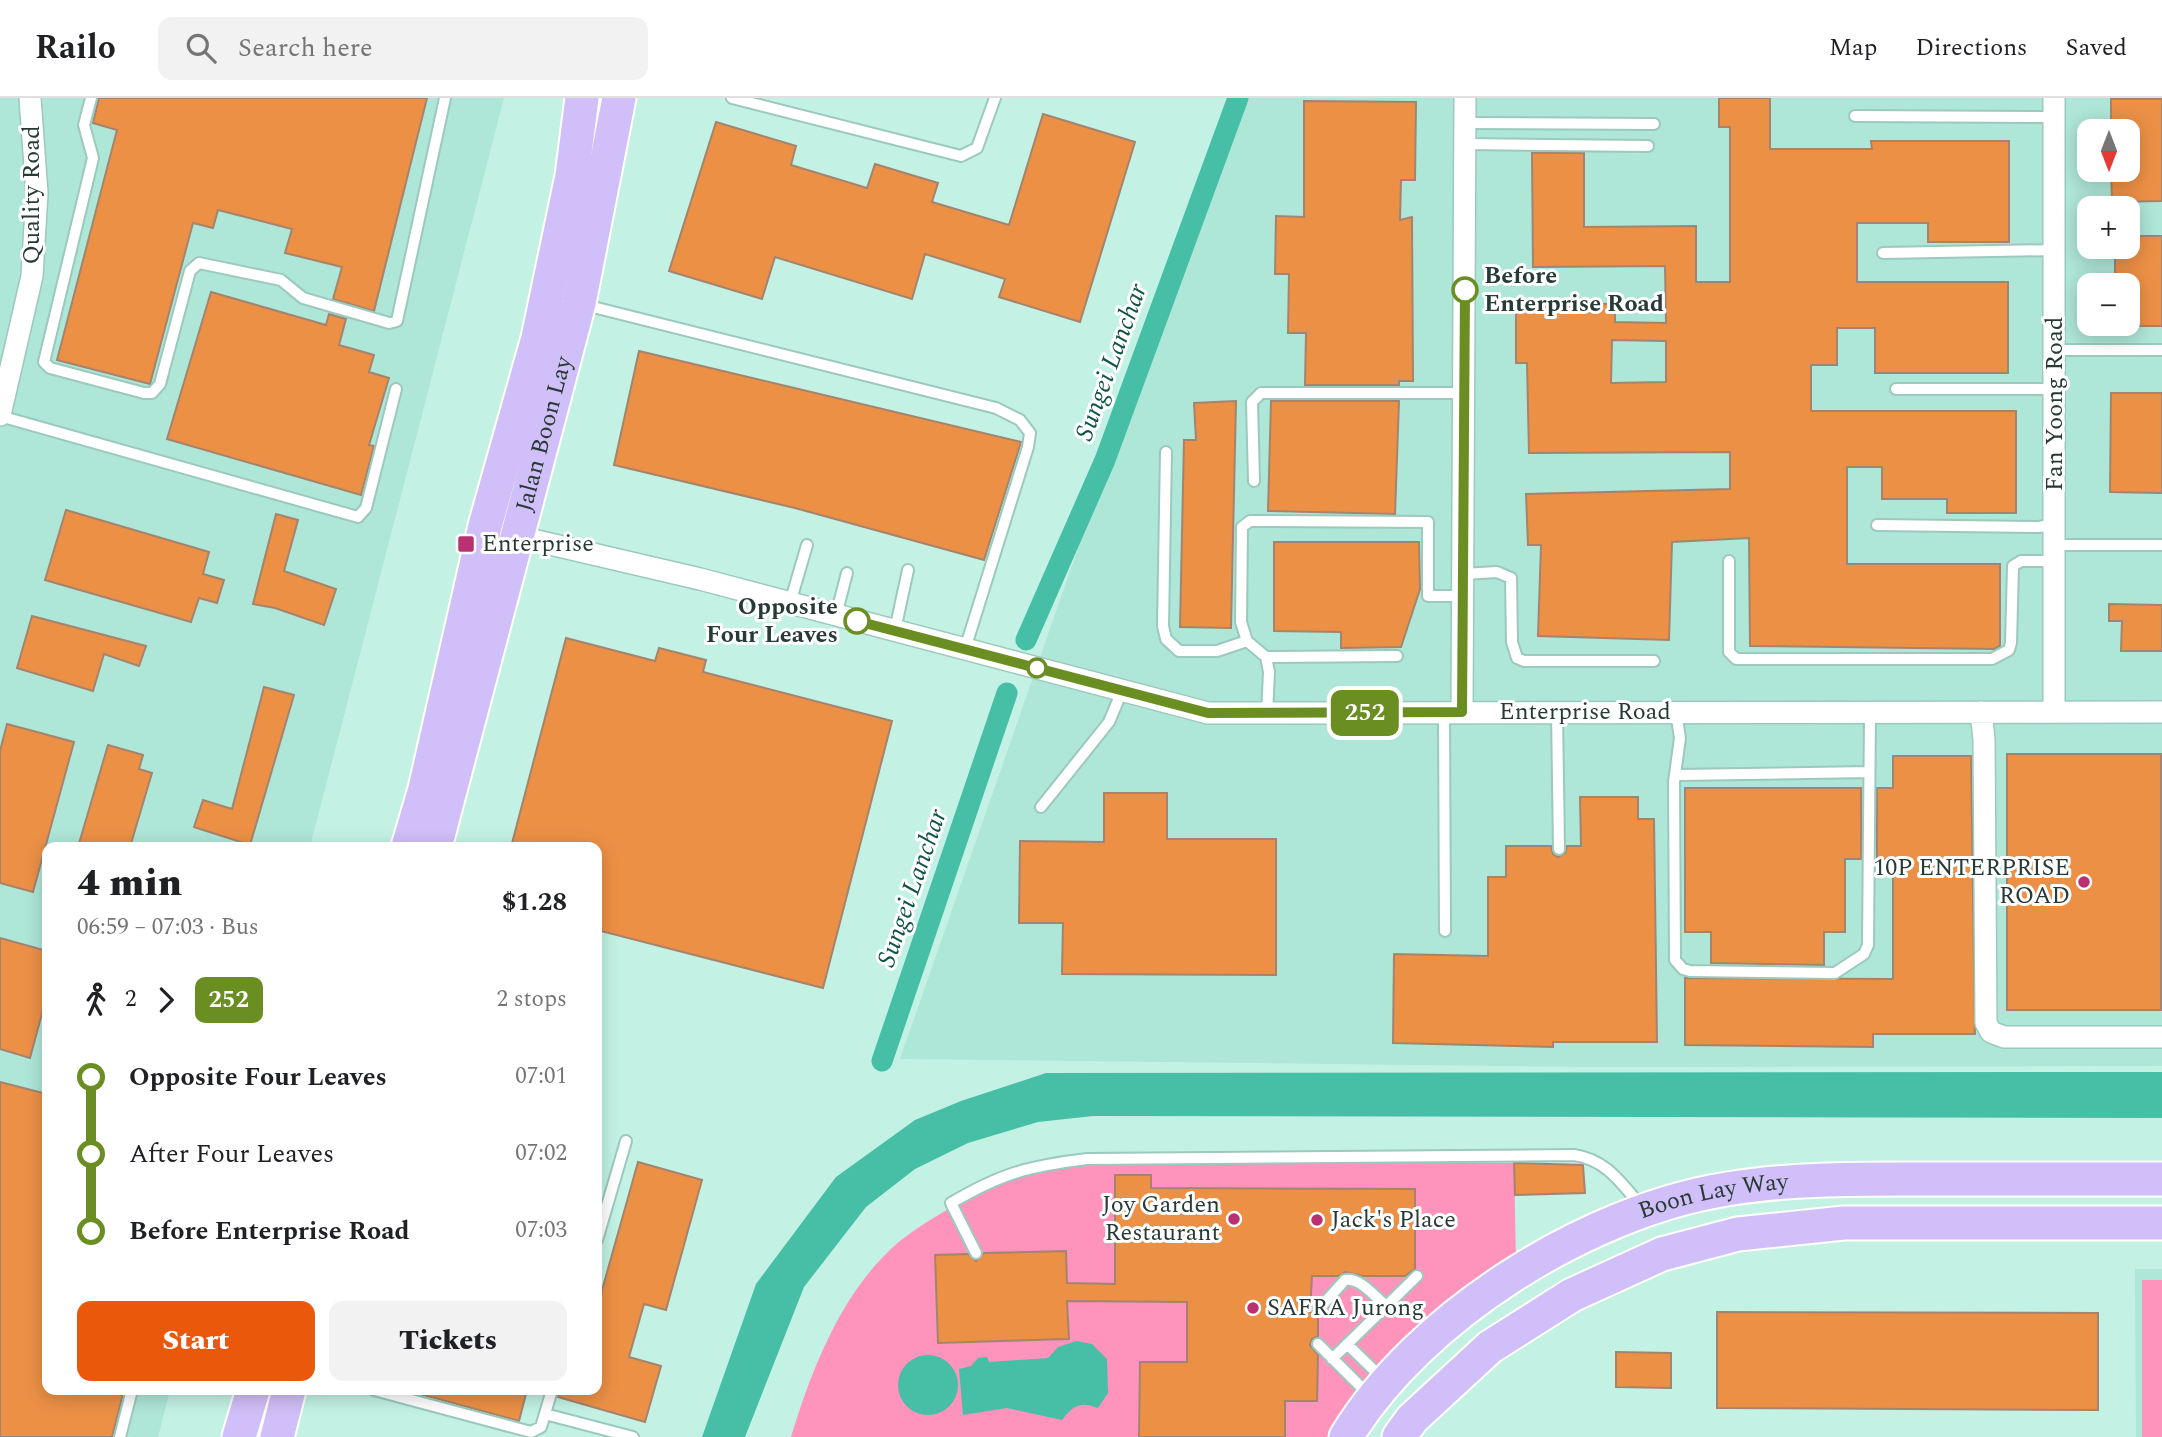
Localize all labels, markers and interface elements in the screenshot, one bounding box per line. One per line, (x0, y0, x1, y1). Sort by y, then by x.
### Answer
search box (158, 17, 648, 80)
text: Railo (35, 23, 116, 73)
text: Search here (238, 28, 373, 68)
icon: search (182, 29, 220, 67)
text: Map (1829, 30, 1877, 66)
text: Directions (1915, 30, 2027, 66)
text: Saved (2065, 30, 2127, 66)
north arrow (2077, 119, 2140, 182)
map controls (2077, 119, 2140, 336)
street label: Quality Road (14, 125, 50, 265)
button: + (2077, 196, 2140, 259)
place label: Before Enterprise Road (1484, 258, 1664, 322)
button: − (2077, 273, 2140, 336)
water label: Sungei Lanchar (1064, 277, 1158, 446)
marker: Before Enterprise Road (1452, 277, 1478, 303)
street label: Fan Yoong Road (2037, 317, 2073, 491)
street label: Jalan Boon Lay (506, 351, 582, 516)
place label: Enterprise (482, 526, 594, 562)
marker: Enterprise (456, 534, 476, 554)
place label: Opposite Four Leaves (706, 589, 838, 653)
marker: Opposite Four Leaves (844, 608, 870, 634)
unlabelled marker (1027, 658, 1047, 678)
line badge: 252 (1325, 690, 1405, 736)
street label: Enterprise Road (1499, 694, 1671, 730)
text: 252 (1345, 695, 1385, 731)
water label: Sungei Lanchar (866, 803, 958, 972)
place label: 10P ENTERPRISE ROAD (1873, 850, 2070, 914)
text: 4 min (77, 855, 182, 913)
marker: 10P ENTERPRISE ROAD (2076, 874, 2092, 890)
text: $1.28 (502, 882, 567, 922)
text: 06:59 – 07:03 · Bus (77, 910, 259, 945)
icon: walk (77, 981, 115, 1019)
icon: forward (147, 981, 185, 1019)
text: 2 (125, 982, 137, 1017)
text: 252 (209, 982, 249, 1018)
text: 2 stops (497, 982, 567, 1017)
text: Opposite Four Leaves (129, 1057, 387, 1097)
text: 07:01 (515, 1059, 567, 1094)
text: After Four Leaves (129, 1134, 334, 1174)
text: 07:02 (515, 1136, 567, 1171)
street label: Boon Lay Way (1633, 1164, 1791, 1229)
place label: Joy Garden Restaurant (1102, 1187, 1220, 1251)
place label: Jack's Place (1331, 1202, 1456, 1238)
text: Before Enterprise Road (129, 1211, 410, 1251)
marker: Joy Garden Restaurant (1226, 1211, 1242, 1227)
marker: Jack's Place (1309, 1212, 1325, 1228)
text: 07:03 (515, 1213, 567, 1248)
place label: SAFRA Jurong (1267, 1290, 1424, 1326)
marker: SAFRA Jurong (1245, 1300, 1261, 1316)
button: Start (77, 1301, 315, 1381)
button: Tickets (329, 1301, 567, 1381)

